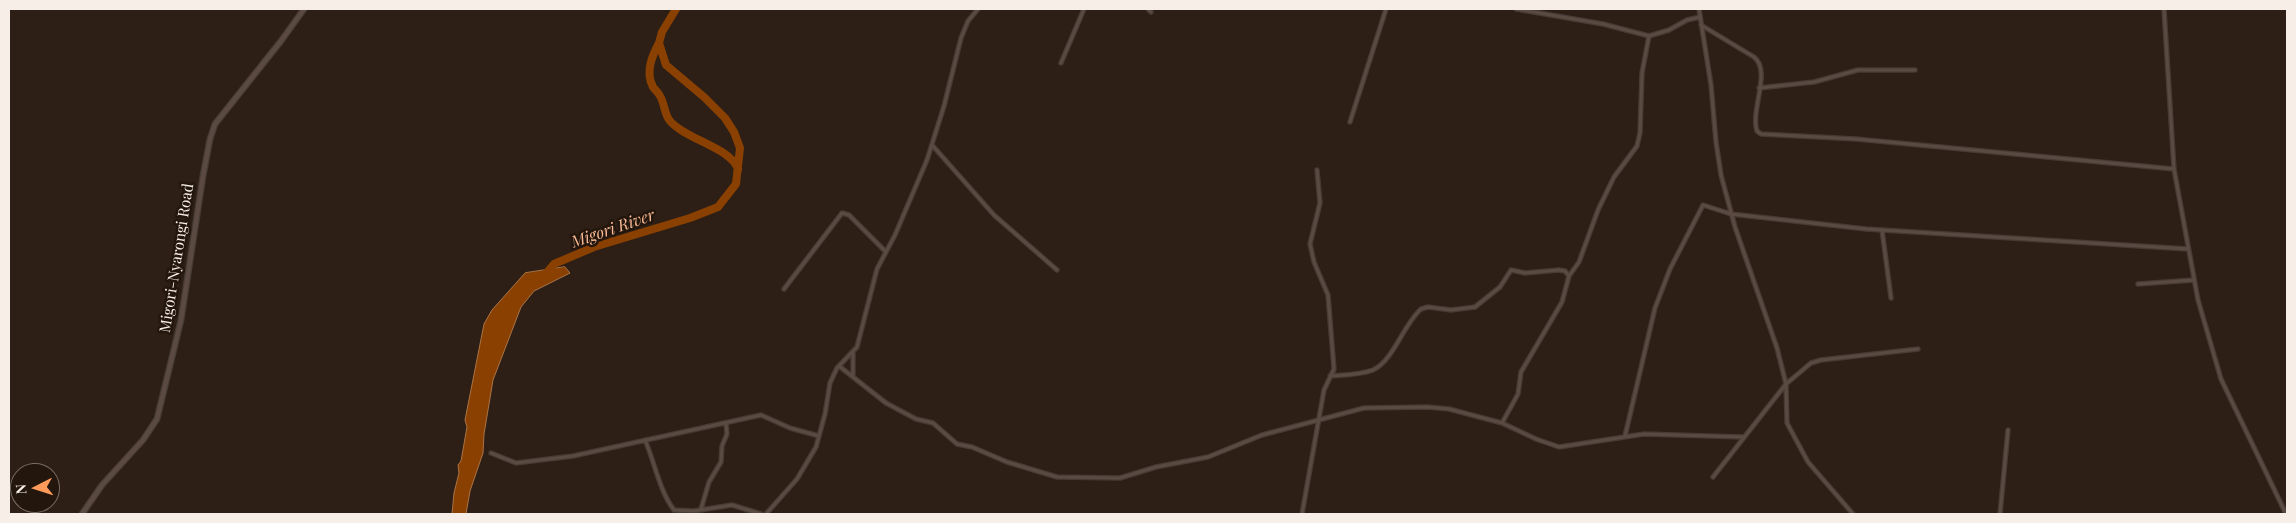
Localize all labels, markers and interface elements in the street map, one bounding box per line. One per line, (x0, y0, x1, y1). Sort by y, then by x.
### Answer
street label: Migori-Nyarongi Road (156, 182, 198, 334)
water label: Migori River (569, 206, 657, 252)
north arrow (10, 463, 60, 513)
text: N (11, 483, 30, 495)

